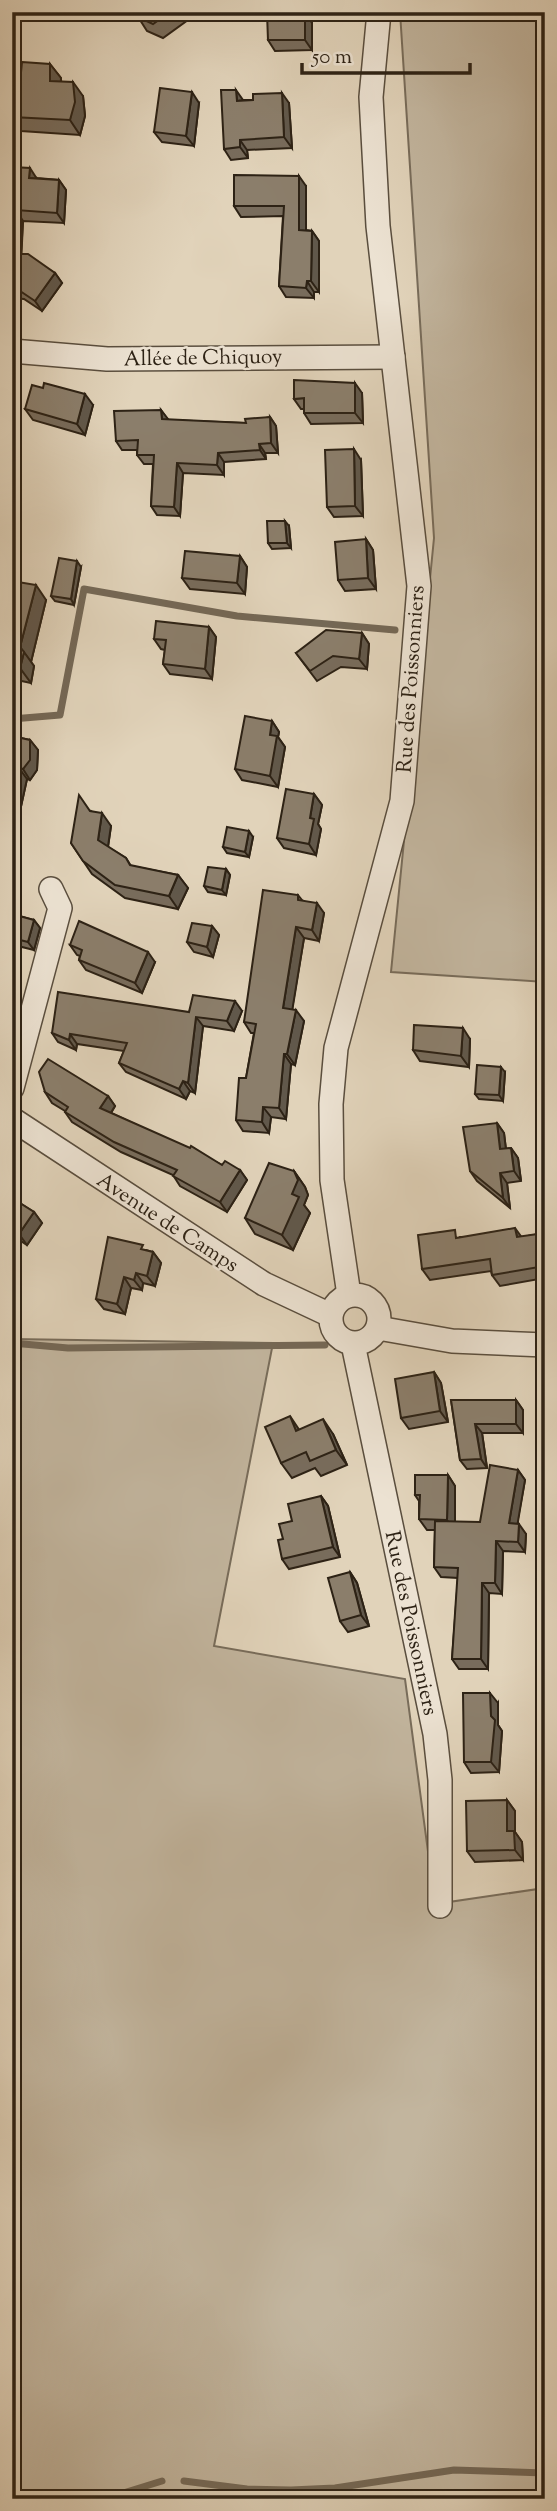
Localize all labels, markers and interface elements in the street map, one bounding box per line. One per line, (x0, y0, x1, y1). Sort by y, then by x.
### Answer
scale bar (302, 32, 470, 76)
text: 50 m (311, 43, 352, 73)
street label: Allée de Chiquoy (123, 343, 283, 375)
street label: Rue des Poissonniers (390, 584, 434, 774)
street label: Avenue de Camps (90, 1166, 244, 1281)
street label: Rue des Poissonniers (376, 1528, 444, 1718)

